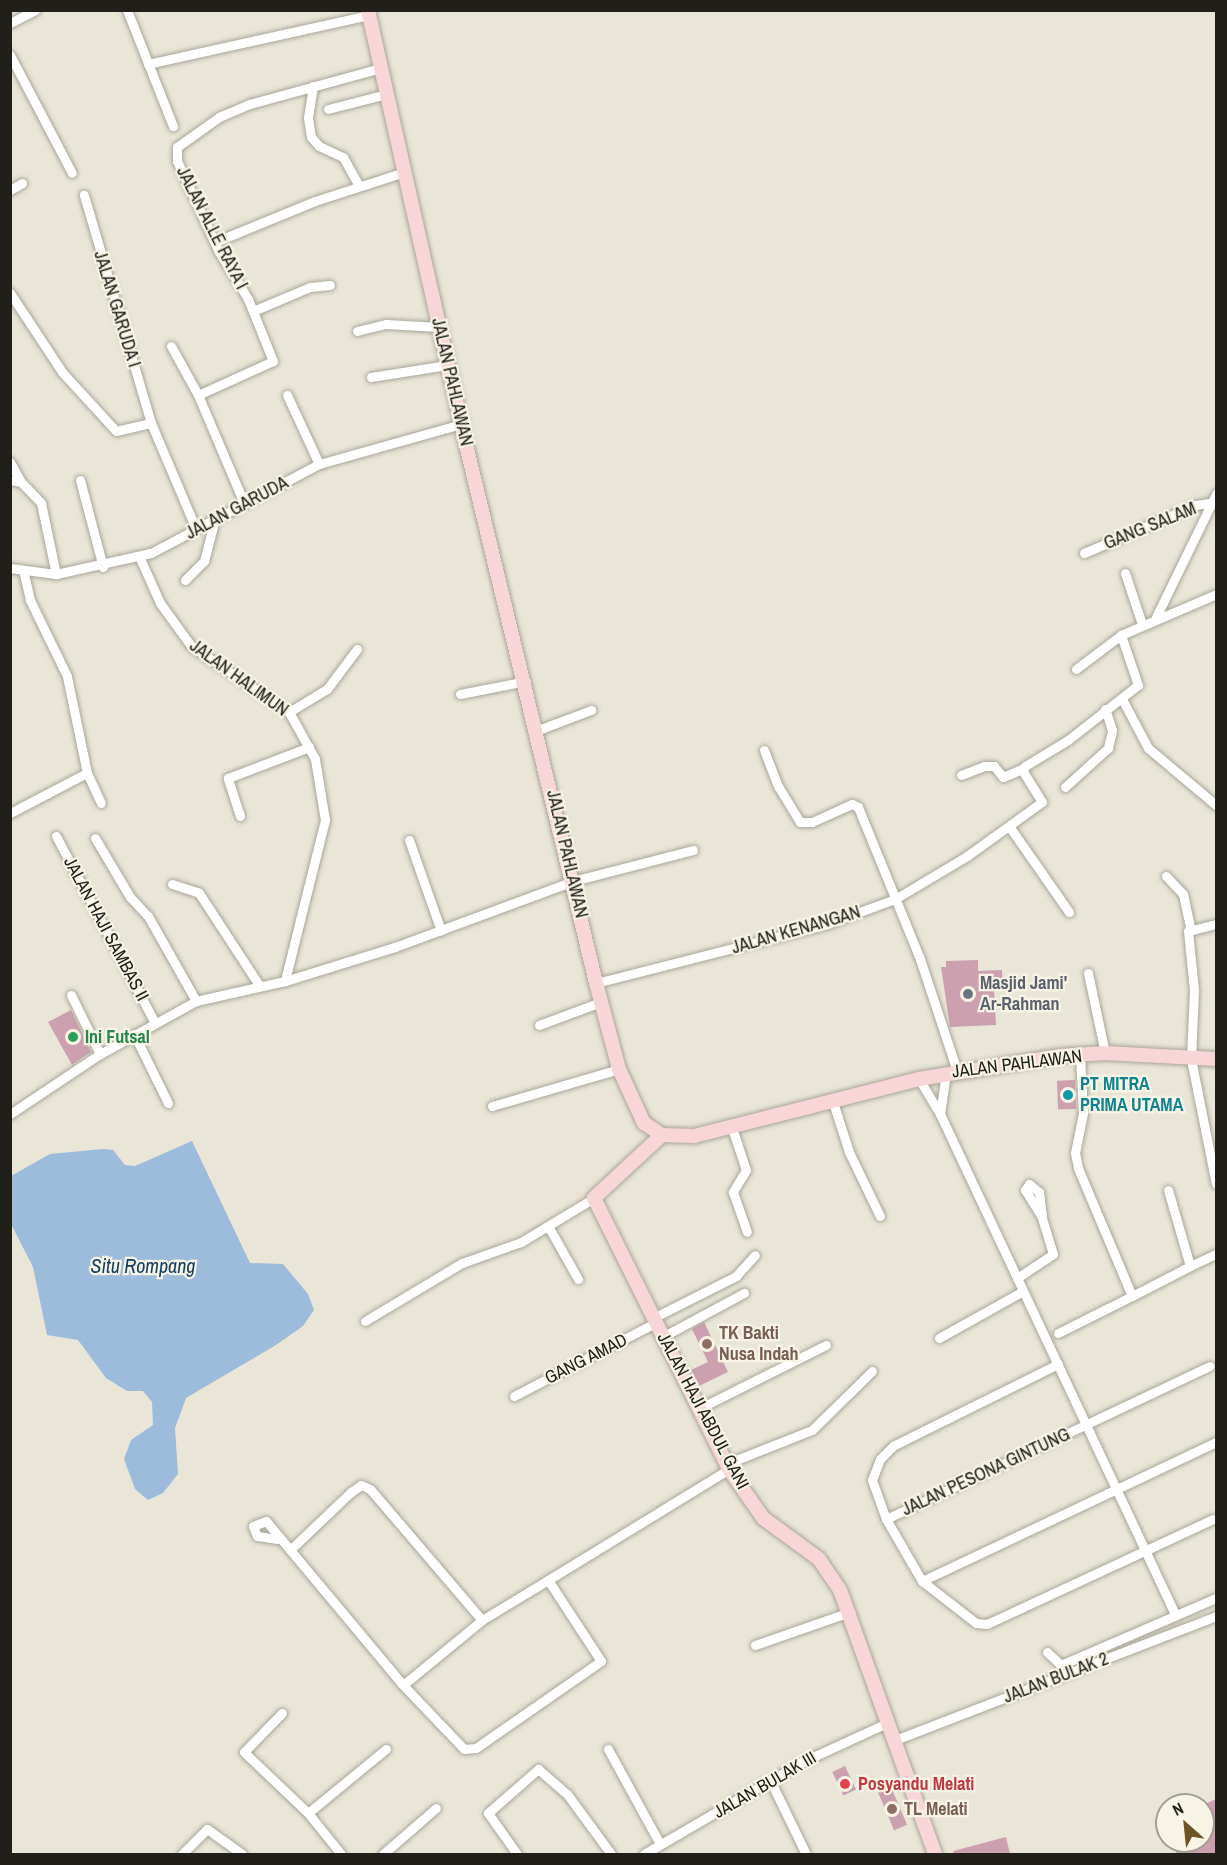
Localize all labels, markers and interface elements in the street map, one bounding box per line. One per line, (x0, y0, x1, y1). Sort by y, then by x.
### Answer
street label: JALAN ALLE RAYA I (171, 162, 253, 294)
street label: JALAN GARUDA I (89, 248, 145, 370)
street label: JALAN PAHLAWAN (427, 316, 477, 448)
street label: JALAN GARUDA (182, 472, 292, 544)
street label: GANG SALAM (1101, 498, 1199, 554)
street label: JALAN HALIMUN (186, 635, 292, 721)
street label: JALAN PAHLAWAN (542, 788, 592, 920)
street label: JALAN HAJI SAMBAS II (59, 853, 153, 1005)
street label: JALAN KENANGAN (729, 901, 863, 959)
place label: Masjid Jami' Ar-Rahman (980, 973, 1067, 1016)
marker: Masjid Jami' Ar-Rahman (961, 987, 975, 1001)
place label: Ini Futsal (85, 1026, 150, 1048)
marker: Ini Futsal (66, 1030, 80, 1044)
street label: JALAN PAHLAWAN (951, 1045, 1083, 1083)
place label: PT MITRA PRIMA UTAMA (1080, 1074, 1184, 1116)
marker: PT MITRA PRIMA UTAMA (1061, 1088, 1075, 1102)
water label: Situ Rompang (91, 1253, 195, 1277)
place label: TK Bakti Nusa Indah (719, 1323, 799, 1366)
street label: JALAN HAJI ABDUL GANI (652, 1328, 754, 1494)
street label: GANG AMAD (541, 1329, 631, 1389)
marker: TK Bakti Nusa Indah (700, 1337, 714, 1351)
street label: JALAN PESONA GINTUNG (898, 1423, 1074, 1521)
street label: JALAN BULAK 2 (1000, 1648, 1112, 1708)
street label: JALAN BULAK III (710, 1747, 820, 1823)
place label: Posyandu Melati (858, 1773, 974, 1795)
marker: Posyandu Melati (836, 1775, 854, 1793)
north arrow (1155, 1793, 1215, 1853)
text: N (1169, 1797, 1187, 1821)
place label: TL Melati (904, 1798, 968, 1820)
marker: TL Melati (885, 1802, 899, 1816)

